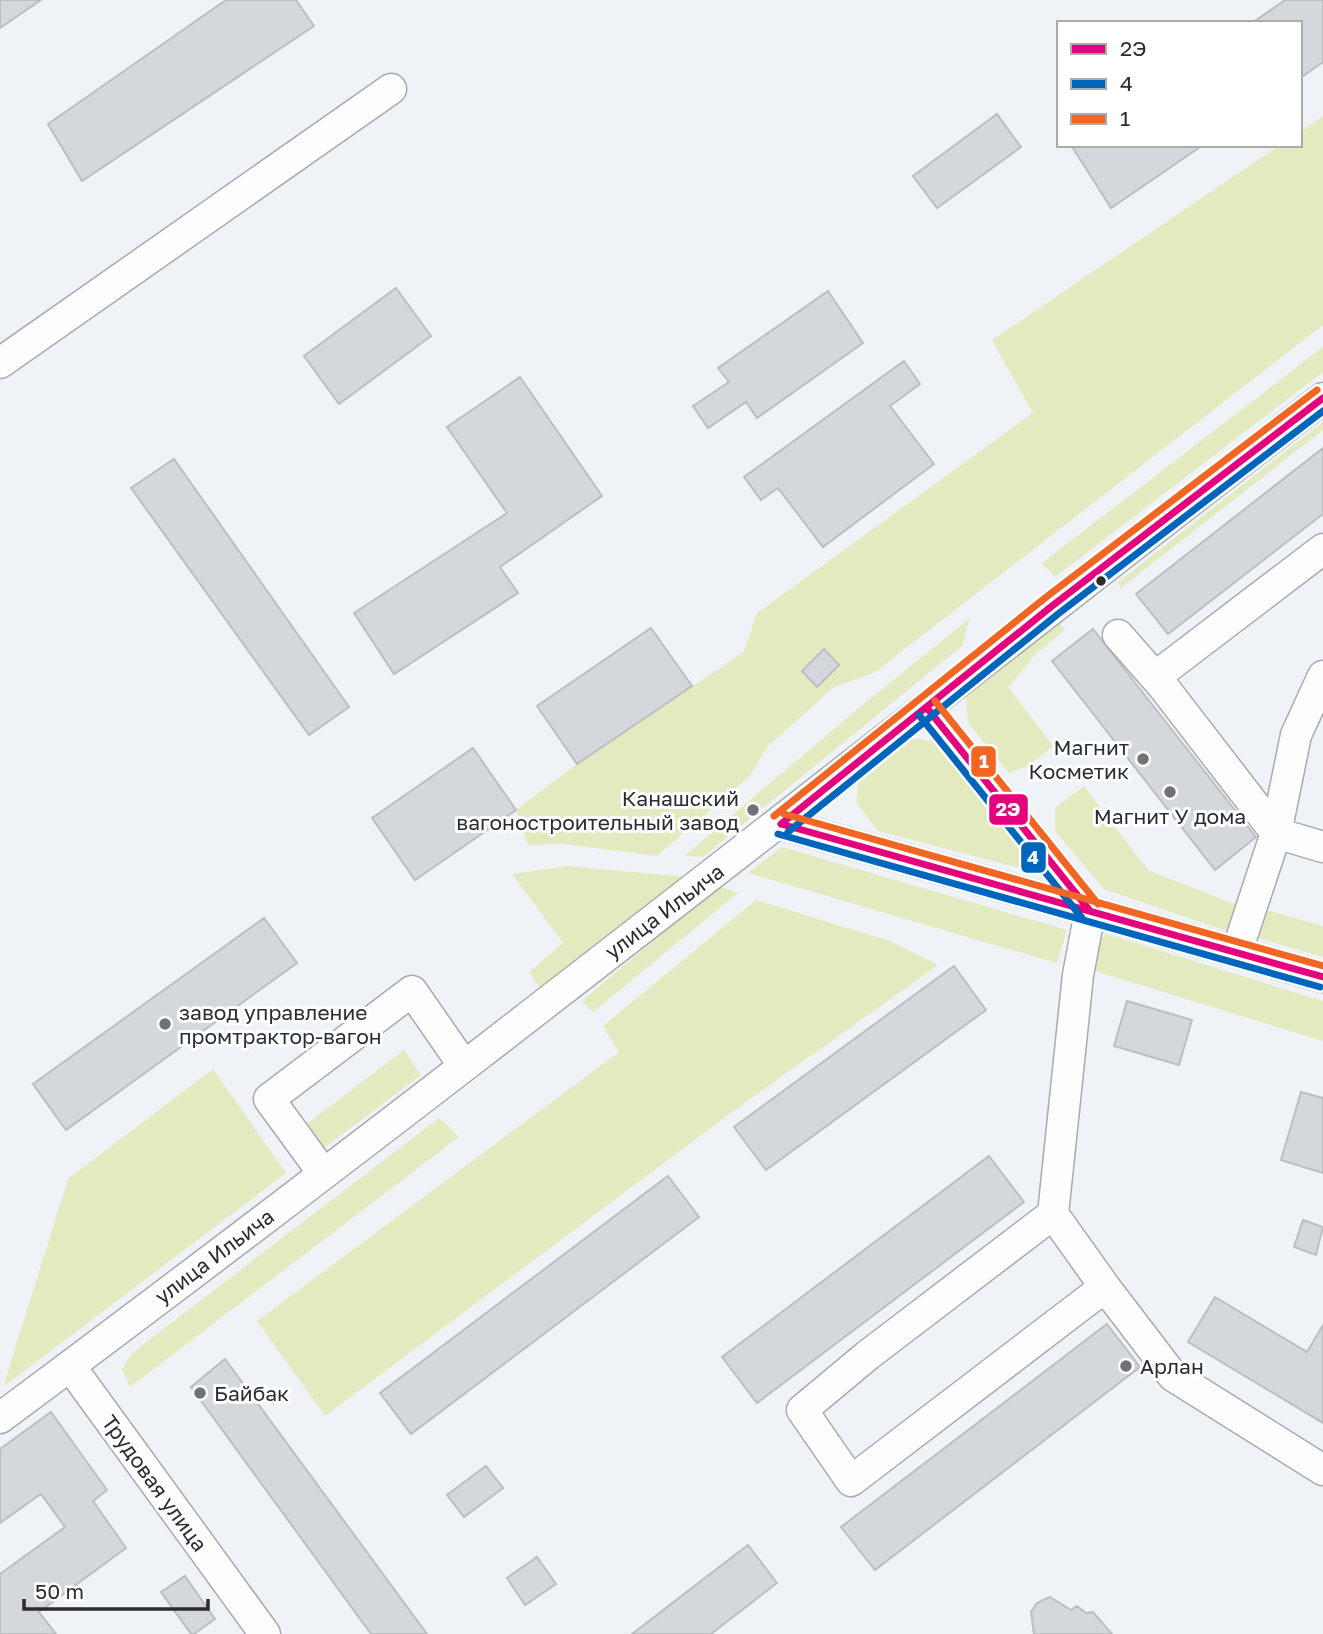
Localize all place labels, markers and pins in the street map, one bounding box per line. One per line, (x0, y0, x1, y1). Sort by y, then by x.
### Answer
unlabelled marker (1094, 574, 1108, 588)
place label: Магнит Косметик (1028, 734, 1129, 784)
marker: Магнит Косметик (1135, 751, 1151, 767)
marker: Магнит У дома (1162, 784, 1178, 800)
place label: Канашский вагоностроительный завод (456, 785, 739, 835)
marker: Канашский вагоностроительный завод (745, 802, 761, 818)
place label: Магнит У дома (1094, 803, 1246, 829)
place label: завод управление промтрактор-вагон (179, 999, 382, 1049)
marker: завод управление промтрактор-вагон (157, 1016, 173, 1032)
place label: Арлан (1140, 1353, 1204, 1379)
marker: Арлан (1118, 1358, 1134, 1374)
place label: Байбак (214, 1380, 289, 1406)
marker: Байбак (192, 1385, 208, 1401)

